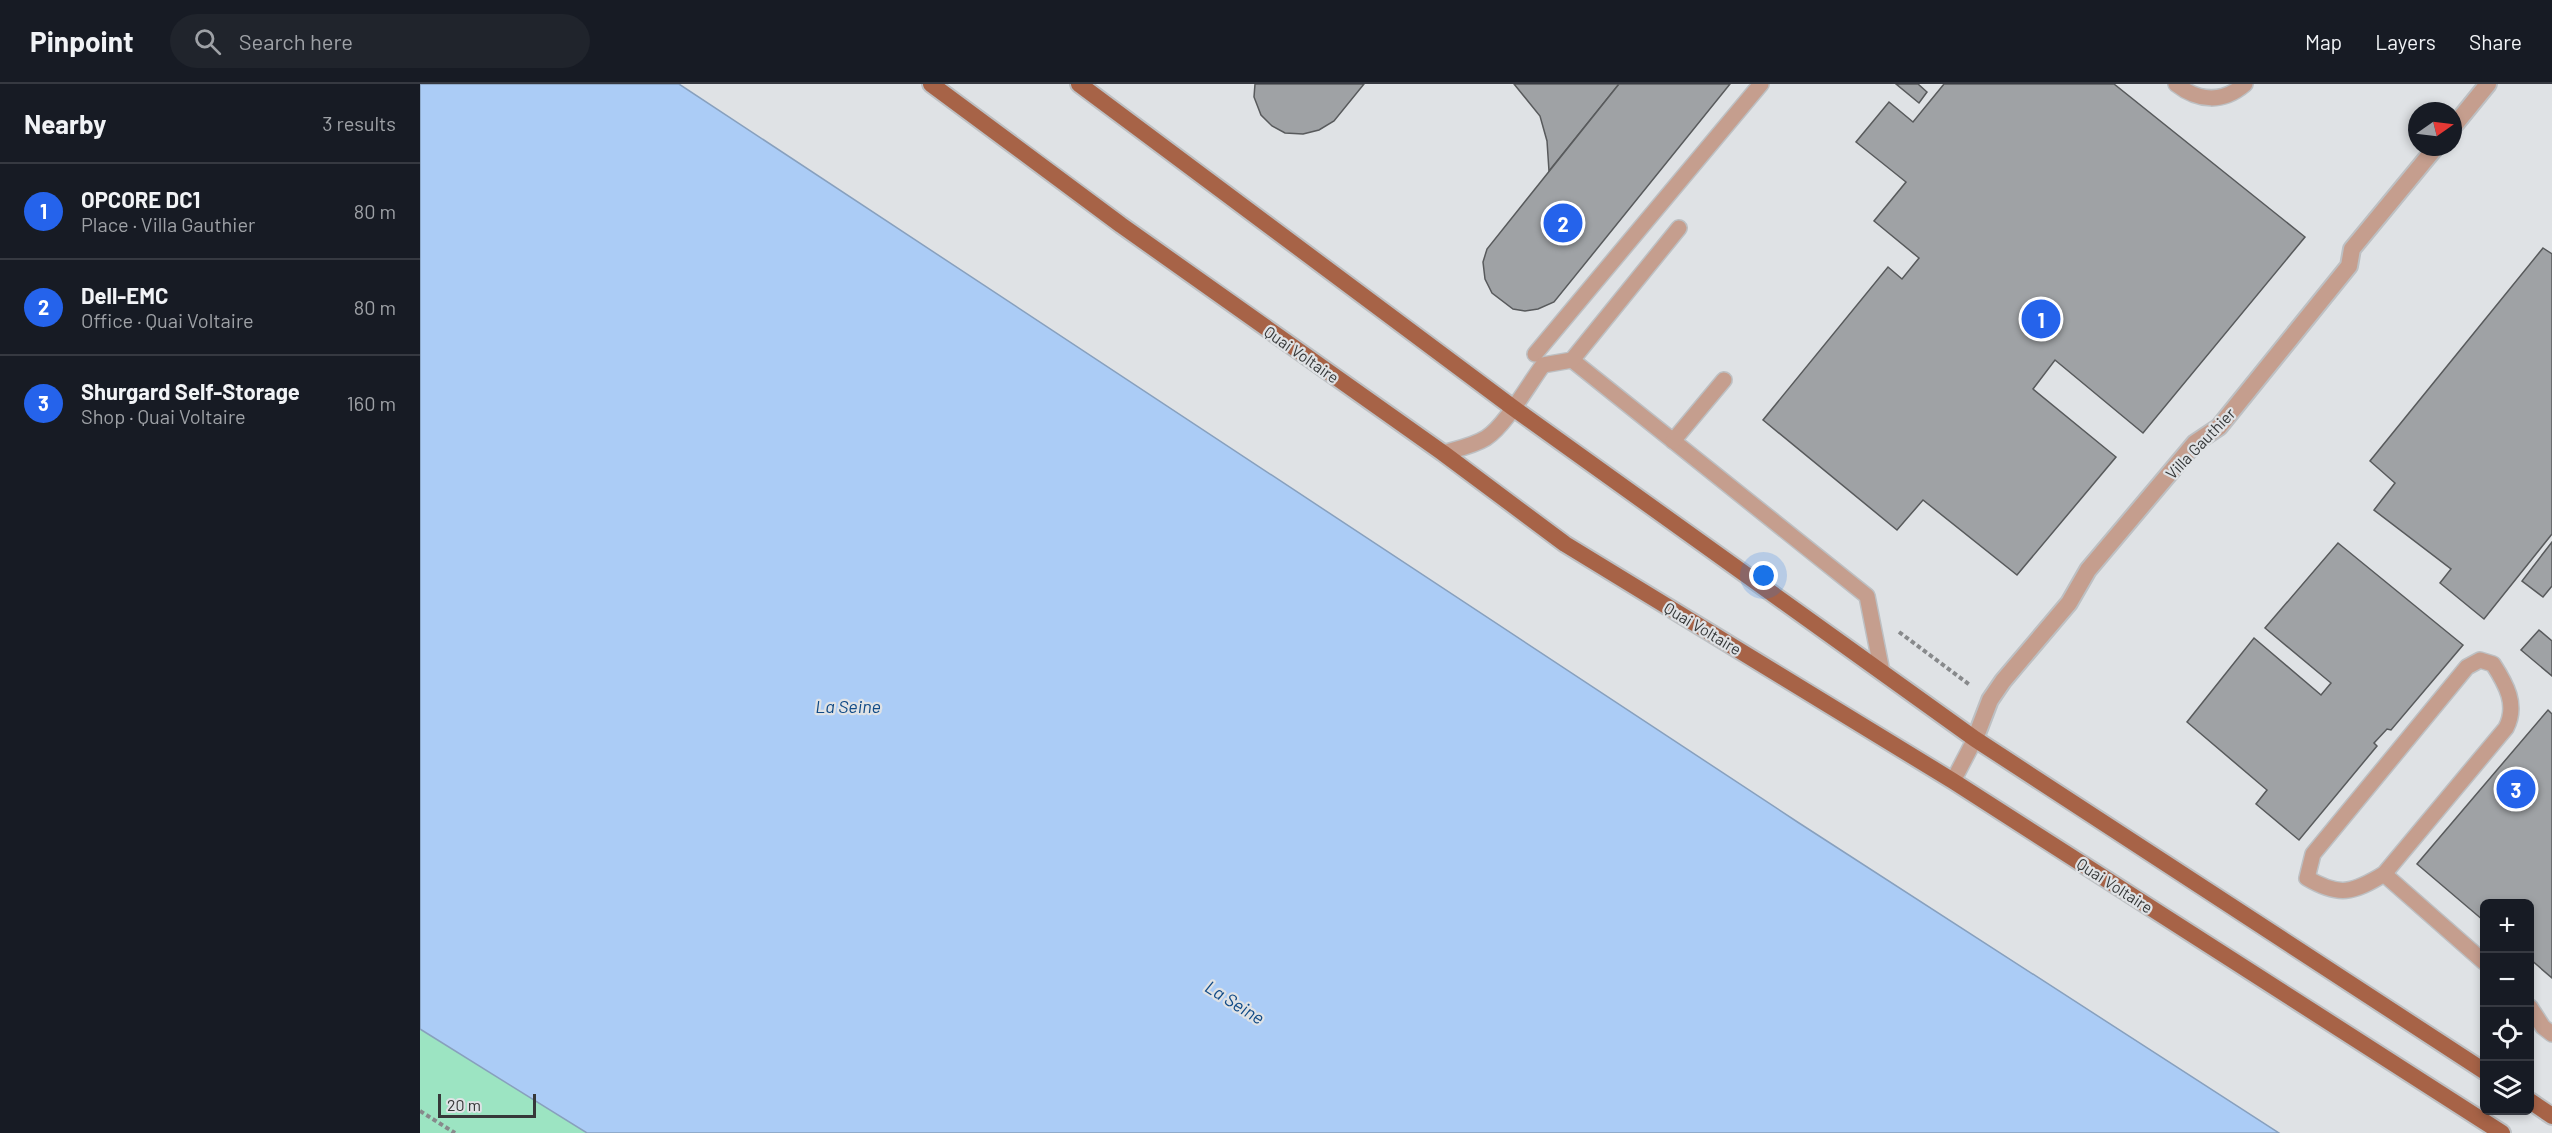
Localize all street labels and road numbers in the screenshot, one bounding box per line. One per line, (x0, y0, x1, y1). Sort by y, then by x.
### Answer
street label: Quai Voltaire (1261, 321, 1343, 387)
street label: Villa Gauthier (2161, 403, 2239, 483)
street label: Quai Voltaire (1661, 598, 1745, 658)
street label: Quai Voltaire (2073, 853, 2157, 917)

